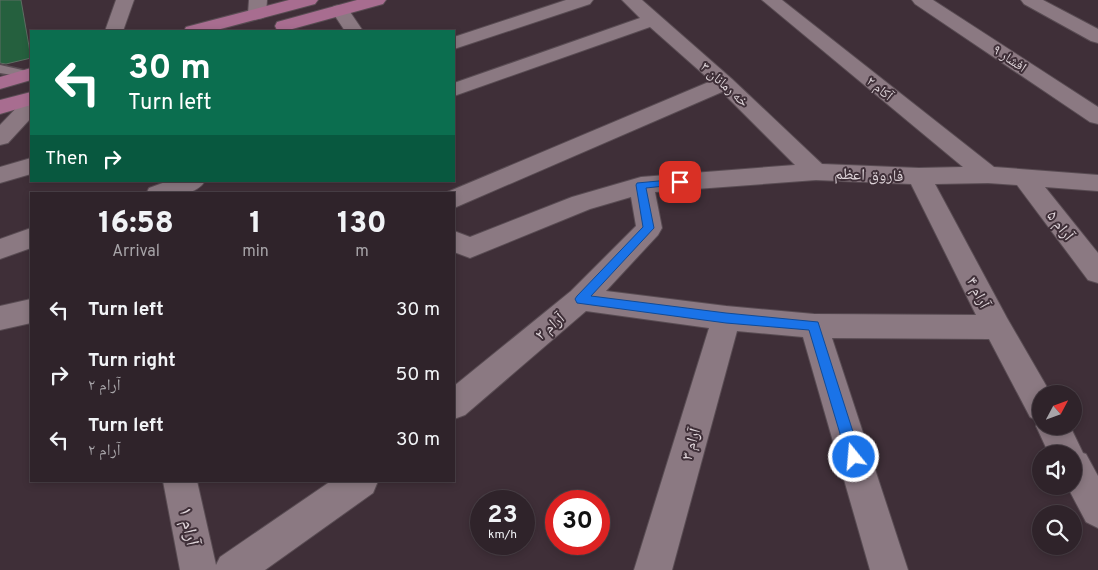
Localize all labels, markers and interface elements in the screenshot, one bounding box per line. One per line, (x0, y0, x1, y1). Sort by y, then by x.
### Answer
street label: افشار ۹ (989, 42, 1029, 77)
text: 30 m (128, 47, 211, 91)
icon: left (45, 50, 110, 115)
street label: خه رمانان ۳ (696, 59, 752, 111)
street label: آکام ۲ (862, 73, 896, 105)
text: Turn left (128, 90, 211, 117)
icon: right (98, 145, 126, 173)
text: Then (45, 147, 88, 171)
pin (659, 161, 701, 203)
street label: فاروق اعظم (834, 165, 904, 187)
icon: arrive (666, 168, 694, 196)
text: 16:58 (98, 206, 174, 243)
text: 1 (249, 206, 262, 243)
text: 130 (337, 206, 387, 243)
street label: آرام ۵ (1042, 207, 1078, 246)
text: Arrival (112, 242, 160, 262)
text: min (242, 242, 269, 262)
text: m (355, 242, 369, 262)
street label: آرام ۴ (961, 274, 994, 313)
icon: left (45, 296, 73, 324)
text: Turn left (88, 298, 164, 322)
text: 30 m (396, 298, 440, 322)
street label: آرام ۲ (531, 309, 570, 346)
text: Turn right (88, 349, 176, 373)
icon: right (45, 361, 73, 389)
text: 50 m (395, 363, 440, 387)
text: آرام ۲ (88, 376, 121, 396)
north arrow (1032, 385, 1082, 435)
map controls (1032, 385, 1082, 555)
text: Turn left (88, 414, 164, 438)
street label: آرام ۳ (678, 425, 706, 463)
icon: left (45, 426, 73, 454)
text: 30 m (396, 428, 440, 452)
position arrow (827, 430, 879, 482)
text: آرام ۲ (88, 441, 121, 461)
button: sound (1032, 445, 1082, 495)
speed limit sign: 30 (545, 490, 610, 555)
text: 23 (487, 500, 518, 532)
street label: آرام ۱ (172, 505, 204, 549)
button: search (1032, 505, 1082, 555)
text: km/h (488, 527, 517, 543)

